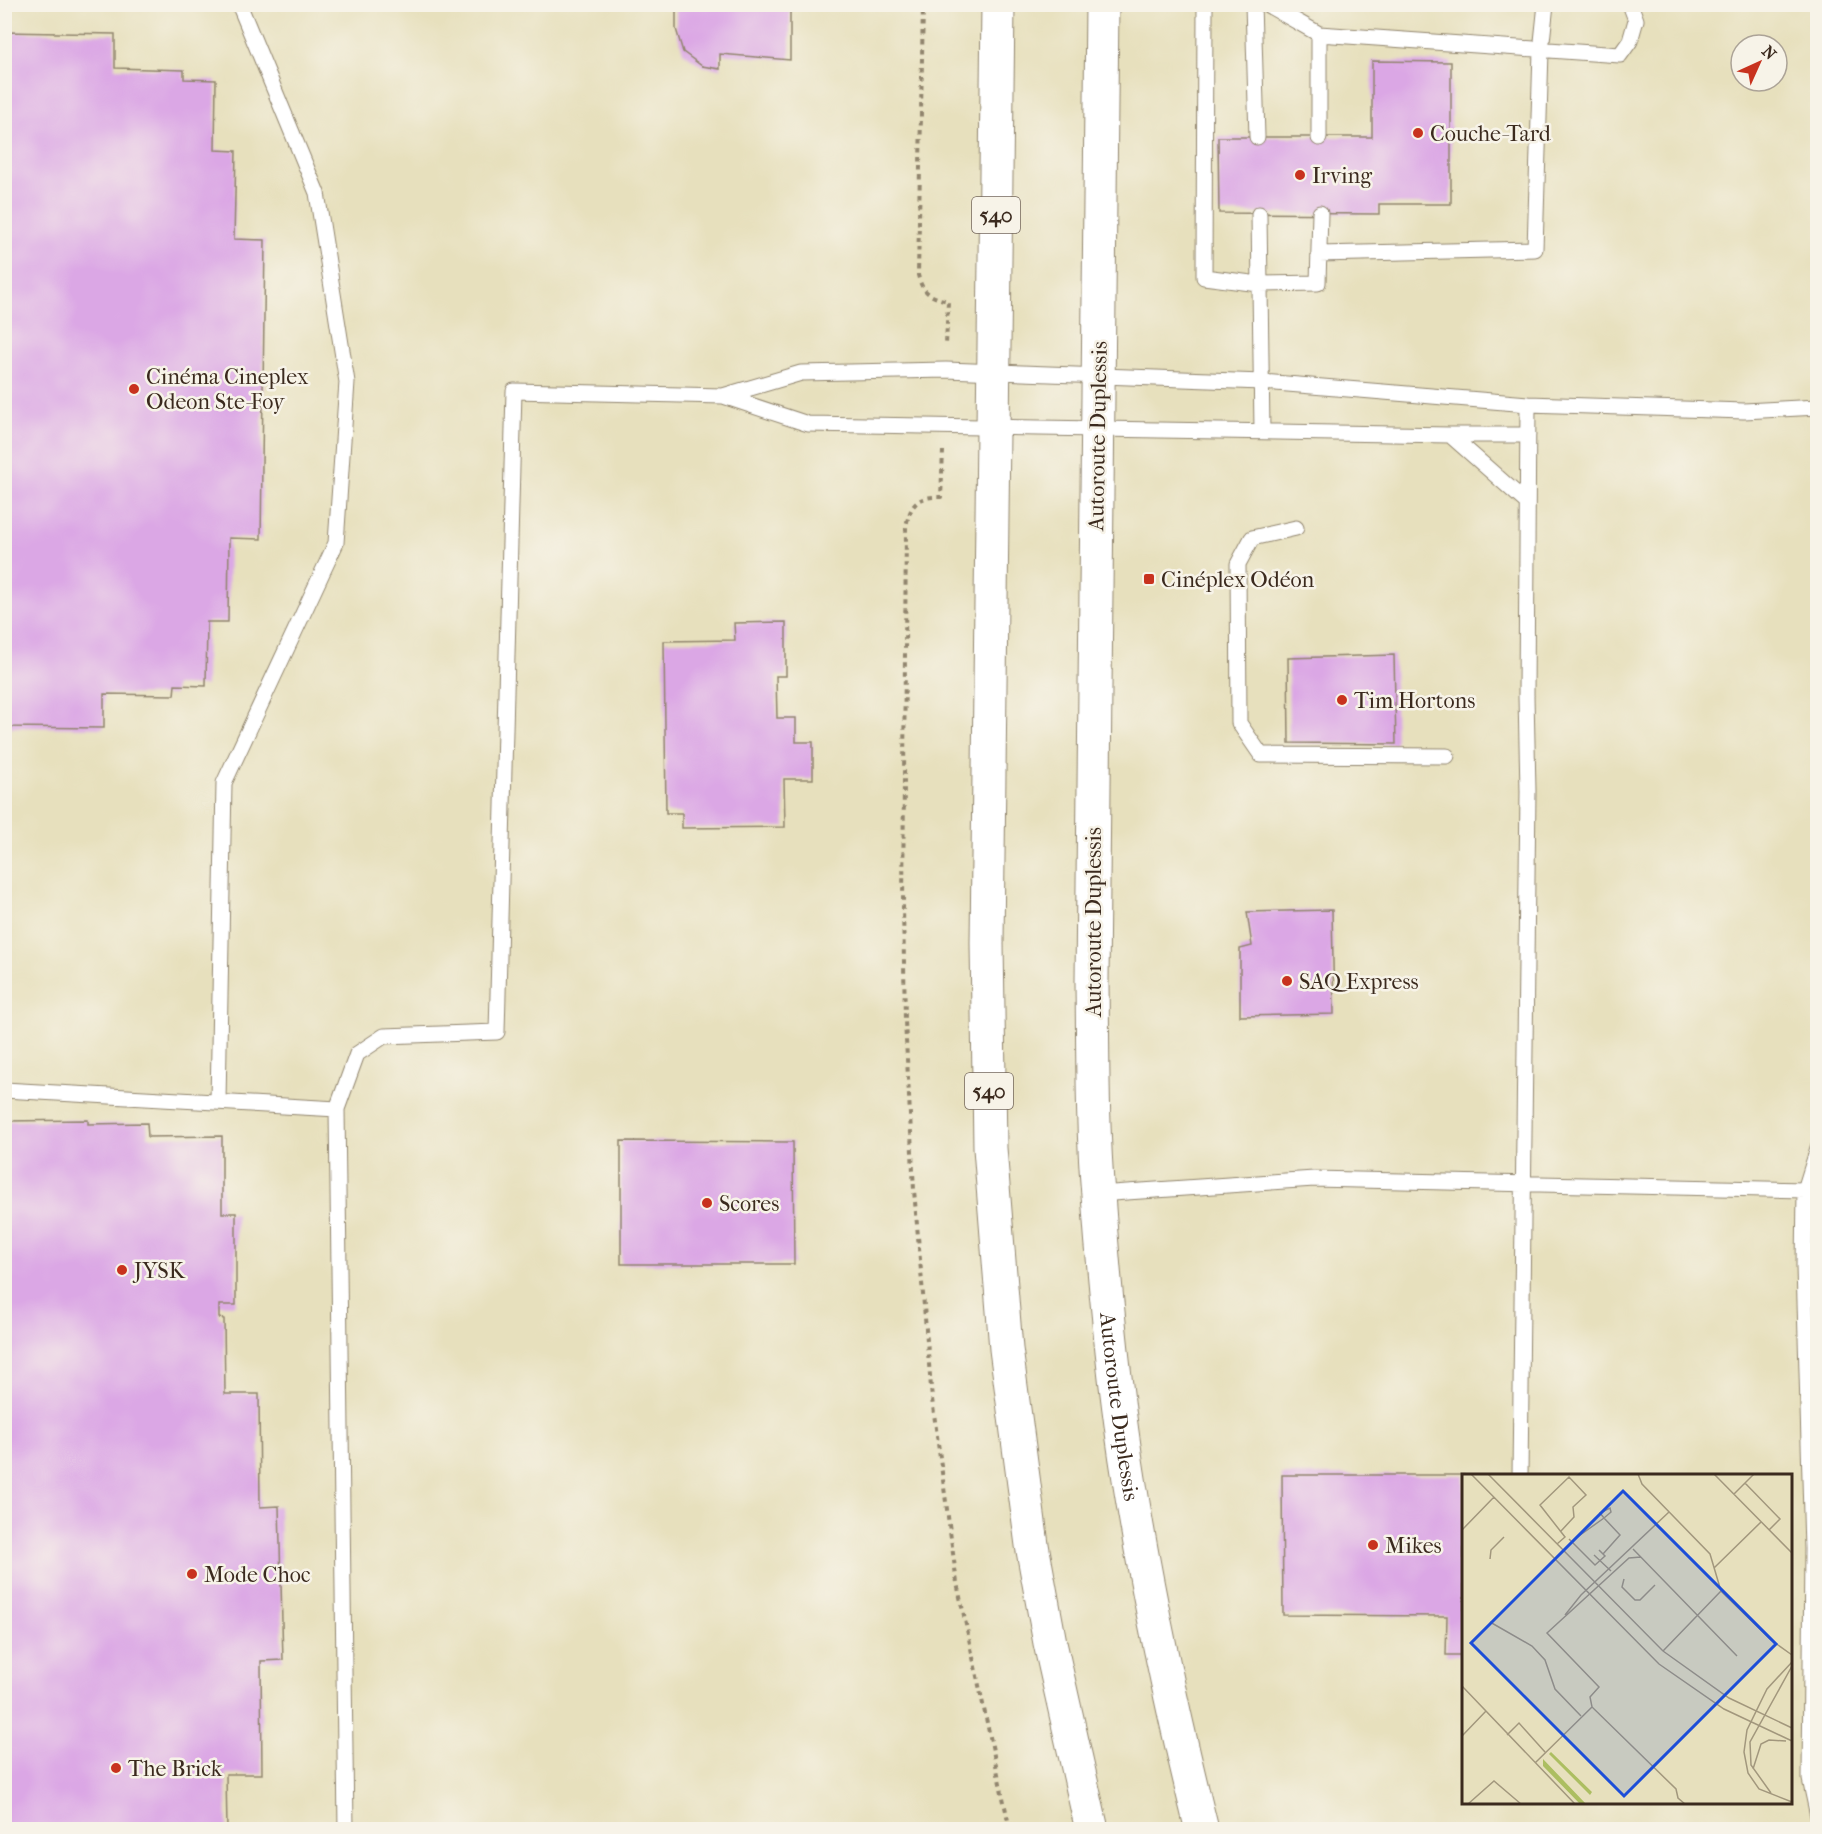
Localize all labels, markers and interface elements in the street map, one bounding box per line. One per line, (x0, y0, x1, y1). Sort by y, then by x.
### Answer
north arrow (1729, 33, 1789, 93)
text: N (1758, 42, 1781, 64)
place label: Couche-Tard (1430, 121, 1552, 147)
marker: Couche-Tard (1411, 126, 1425, 140)
place label: Irving (1312, 163, 1372, 189)
marker: Irving (1293, 168, 1307, 182)
road number: 540 (972, 197, 1020, 233)
street label: Autoroute Duplessis (1083, 341, 1113, 532)
place label: Cinéma Cineplex Odeon Ste-Foy (146, 364, 309, 415)
marker: Cinéma Cineplex Odeon Ste-Foy (127, 382, 141, 396)
place label: Cinéplex Odéon (1161, 567, 1315, 593)
marker: Cinéplex Odéon (1142, 572, 1156, 586)
place label: Tim Hortons (1354, 688, 1475, 714)
marker: Tim Hortons (1335, 693, 1349, 707)
street label: Autoroute Duplessis (1081, 827, 1107, 1018)
place label: SAQ Express (1299, 969, 1419, 995)
marker: SAQ Express (1280, 974, 1294, 988)
road number: 540 (965, 1073, 1013, 1109)
place label: Scores (719, 1191, 779, 1217)
marker: Scores (700, 1196, 714, 1210)
place label: JYSK (132, 1258, 186, 1284)
marker: JYSK (115, 1263, 129, 1277)
street label: Autoroute Duplessis (1094, 1310, 1144, 1503)
inset map (1462, 1474, 1792, 1804)
place label: Mikes (1385, 1533, 1442, 1559)
marker: Mikes (1366, 1538, 1380, 1552)
place label: Mode Choc (204, 1562, 311, 1588)
marker: Mode Choc (185, 1567, 199, 1581)
place label: The Brick (128, 1756, 223, 1782)
marker: The Brick (109, 1761, 123, 1775)

